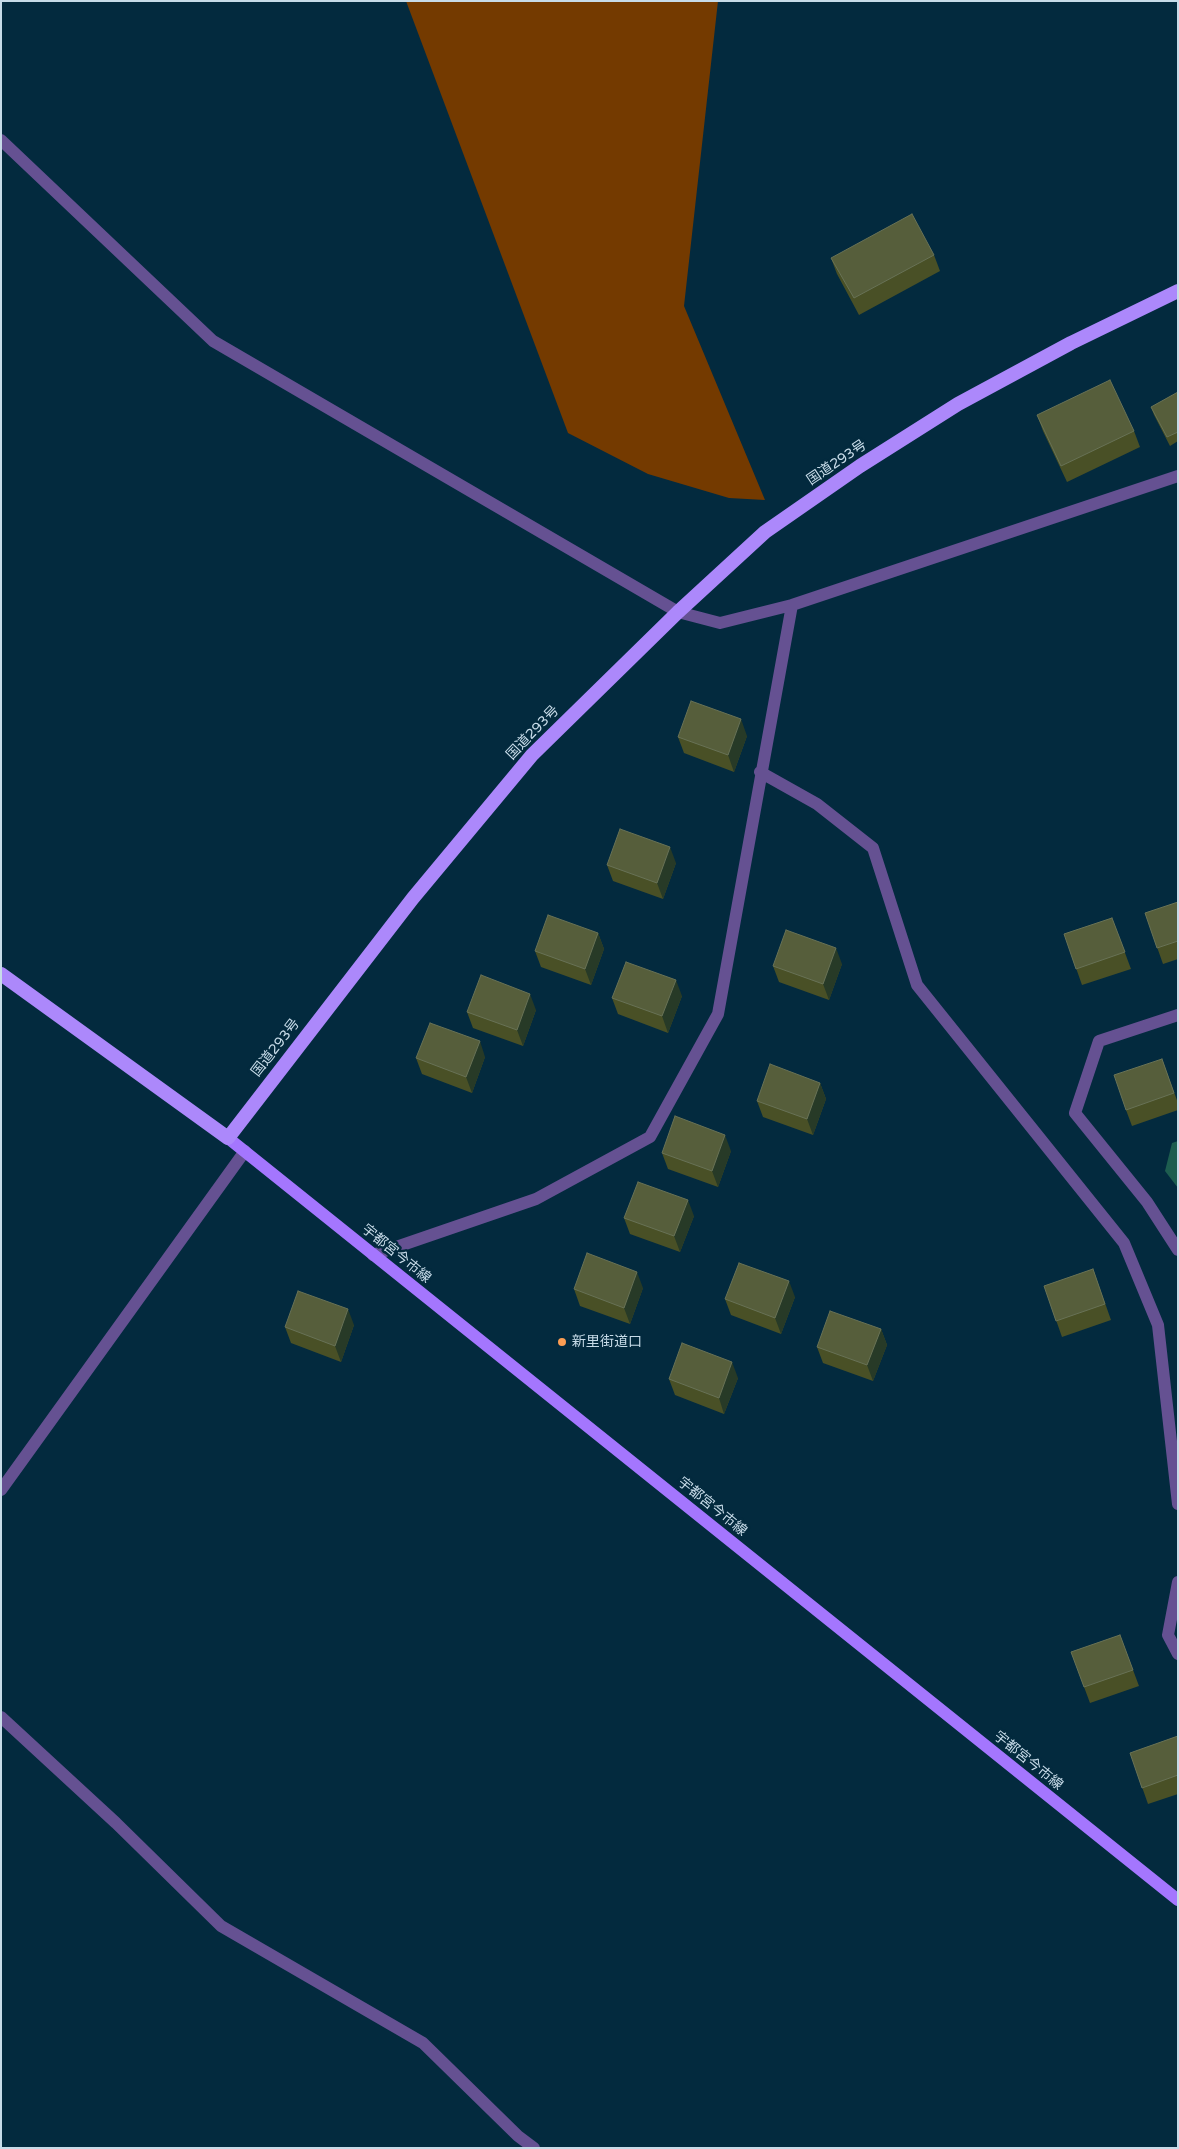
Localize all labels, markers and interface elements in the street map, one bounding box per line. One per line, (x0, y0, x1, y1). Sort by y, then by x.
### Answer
street label: 国道293号 (804, 437, 870, 489)
street label: 国道293号 (503, 703, 563, 763)
street label: 国道293号 (248, 1016, 304, 1080)
street label: 宇都宮今市線 (358, 1221, 434, 1287)
place label: 新里街道口 (572, 1334, 642, 1350)
marker: 新里街道口 (556, 1336, 568, 1348)
street label: 宇都宮今市線 (674, 1474, 750, 1540)
street label: 宇都宮今市線 (990, 1728, 1066, 1794)

